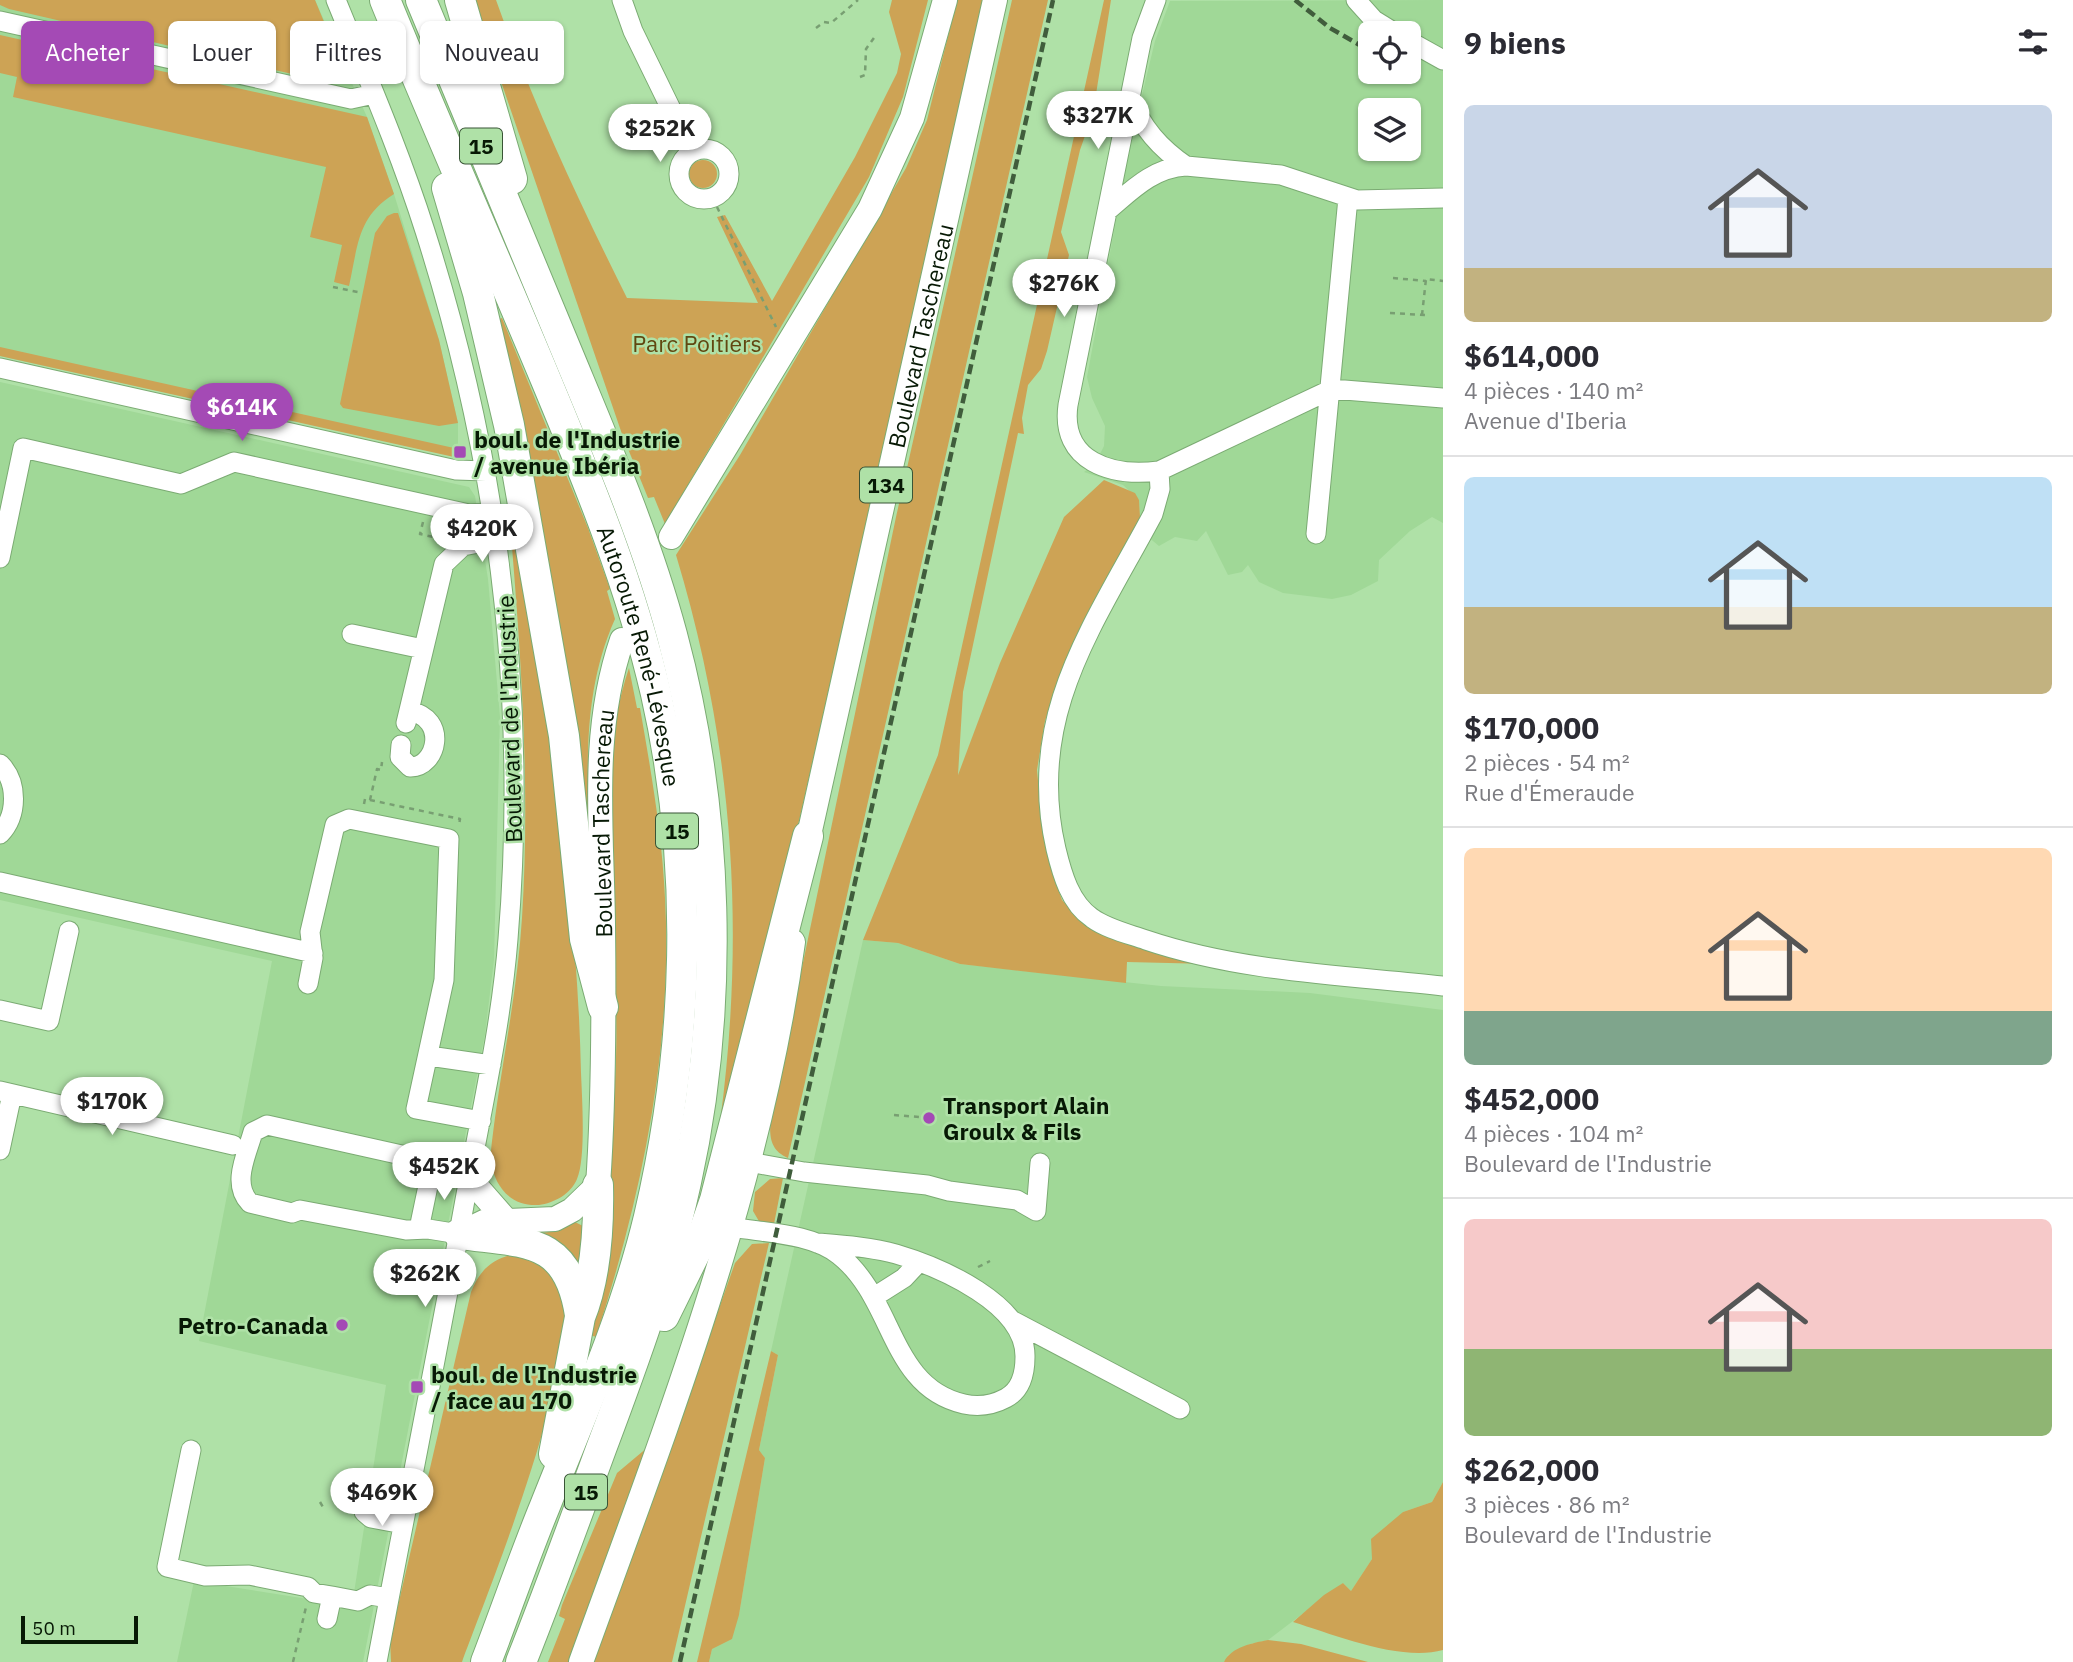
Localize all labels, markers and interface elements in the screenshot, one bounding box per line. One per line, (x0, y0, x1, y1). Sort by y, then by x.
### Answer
chip: Acheter (21, 21, 154, 84)
chip: Louer (168, 21, 276, 84)
chip: Filtres (290, 21, 406, 84)
chip: Nouveau (420, 21, 564, 84)
map controls (1358, 21, 1421, 161)
button: locate (1358, 21, 1421, 84)
text: 9 biens (1464, 23, 1566, 62)
icon: filters (2014, 23, 2052, 61)
pin: $327K (1049, 92, 1147, 151)
button: layers (1358, 98, 1421, 161)
text: $327K (1062, 99, 1134, 129)
pin: $252K (611, 104, 709, 164)
text: $252K (624, 112, 696, 142)
road number: 15 (460, 128, 502, 164)
icon: home (1695, 150, 1821, 276)
street label: Boulevard Taschereau (881, 221, 960, 451)
pin: $276K (1015, 260, 1113, 319)
text: $276K (1028, 267, 1100, 297)
park label: Parc Poitiers (632, 328, 762, 358)
text: $614,000 (1464, 336, 1599, 375)
text: 4 pièces · 140 m² (1464, 375, 1643, 405)
pin: $614K (193, 384, 291, 443)
text: $614K (206, 391, 278, 421)
text: Avenue d'Iberia (1464, 405, 1627, 435)
place label: boul. de l'Industrie / avenue Ibéria (474, 424, 680, 480)
marker: boul. de l'Industrie / avenue Ibéria (452, 444, 468, 460)
road number: 134 (860, 468, 912, 503)
pin: $420K (433, 504, 531, 564)
text: $420K (446, 512, 518, 542)
street label: Autoroute René-Lévesque (591, 521, 687, 788)
icon: home (1695, 522, 1821, 648)
street label: Boulevard de l'Industrie (490, 595, 528, 843)
street label: Boulevard Taschereau (585, 707, 620, 938)
text: $170,000 (1464, 708, 1599, 747)
text: 2 pièces · 54 m² (1464, 747, 1630, 777)
text: Rue d'Émeraude (1464, 777, 1635, 807)
road number: 15 (656, 814, 698, 848)
icon: home (1695, 893, 1821, 1019)
pin: $170K (63, 1078, 161, 1137)
text: $452,000 (1464, 1079, 1599, 1118)
text: $170K (76, 1085, 148, 1115)
place label: Transport Alain Groulx & Fils (943, 1090, 1109, 1146)
marker: Transport Alain Groulx & Fils (921, 1110, 937, 1126)
text: 4 pièces · 104 m² (1464, 1118, 1643, 1148)
pin: $452K (395, 1142, 493, 1202)
text: Boulevard de l'Industrie (1464, 1148, 1712, 1178)
text: $452K (408, 1150, 480, 1180)
pin: $262K (376, 1250, 474, 1309)
text: $262K (389, 1257, 461, 1287)
icon: home (1695, 1264, 1821, 1390)
place label: Petro-Canada (178, 1310, 328, 1340)
marker: Petro-Canada (334, 1317, 350, 1333)
place label: boul. de l'Industrie / face au 170 (431, 1359, 637, 1415)
marker: boul. de l'Industrie / face au 170 (409, 1379, 425, 1395)
text: $262,000 (1464, 1450, 1599, 1489)
pin: $469K (333, 1468, 431, 1528)
road number: 15 (565, 1474, 607, 1510)
text: $469K (346, 1476, 418, 1506)
text: 3 pièces · 86 m² (1464, 1489, 1630, 1519)
text: Boulevard de l'Industrie (1464, 1519, 1712, 1549)
scale bar (21, 1613, 138, 1645)
text: 50 m (32, 1616, 76, 1640)

